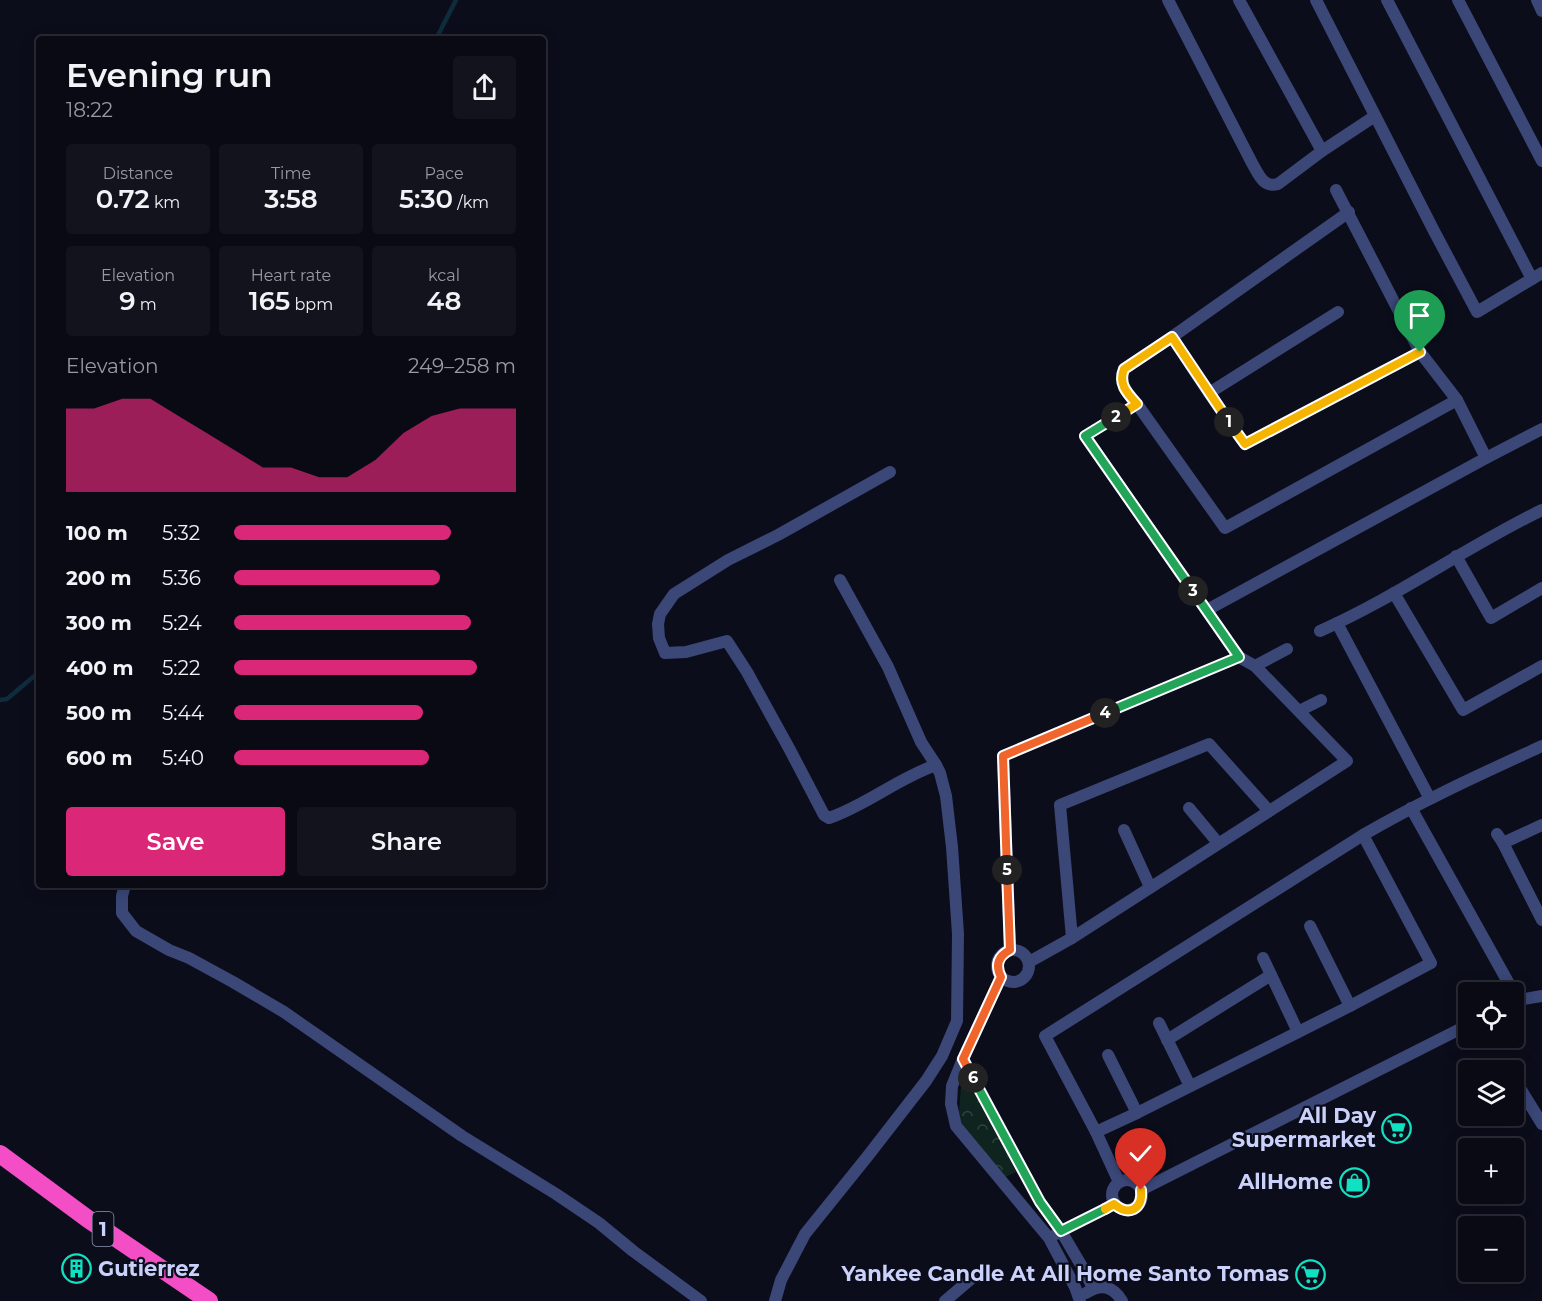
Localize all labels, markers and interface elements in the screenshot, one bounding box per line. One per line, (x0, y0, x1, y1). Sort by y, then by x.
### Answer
text: Evening run (66, 55, 273, 95)
button: share (453, 56, 516, 119)
text: 18:22 (66, 98, 113, 122)
text: Distance (103, 164, 173, 183)
text: Time (271, 164, 311, 183)
text: Pace (424, 164, 464, 183)
text: 0.72 (96, 183, 150, 215)
text: 3:58 (264, 183, 318, 215)
text: 5:30 (399, 183, 453, 215)
text: km (150, 193, 180, 212)
text: /km (453, 193, 489, 212)
text: Elevation (101, 266, 175, 285)
text: Heart rate (251, 266, 331, 285)
text: kcal (428, 266, 460, 285)
text: 9 (119, 285, 136, 317)
text: 165 (249, 285, 290, 317)
text: 48 (427, 285, 461, 317)
pin (1394, 290, 1445, 352)
text: m (136, 295, 157, 314)
text: bpm (290, 295, 333, 314)
icon: arrive (1403, 299, 1436, 332)
text: Elevation (66, 354, 158, 378)
text: 249–258 m (408, 354, 516, 378)
pin: 2 (1101, 402, 1131, 432)
text: 2 (1111, 407, 1121, 426)
pin: 1 (1214, 407, 1244, 437)
text: 1 (1226, 412, 1232, 431)
text: 100 m (66, 521, 128, 545)
text: 5:32 (162, 521, 200, 545)
text: 200 m (66, 566, 132, 590)
text: 5:36 (162, 566, 201, 590)
pin: 3 (1178, 576, 1208, 606)
text: 3 (1188, 581, 1198, 600)
text: 300 m (66, 611, 132, 635)
text: 5:24 (162, 611, 202, 635)
text: 400 m (66, 656, 134, 680)
text: 5:22 (162, 656, 200, 680)
pin: 4 (1090, 698, 1120, 728)
text: 500 m (66, 701, 132, 725)
text: 5:44 (162, 701, 204, 725)
text: 4 (1099, 703, 1111, 722)
text: 600 m (66, 746, 133, 770)
text: 5:40 (162, 746, 204, 770)
button: Save (66, 807, 285, 876)
button: Share (297, 807, 516, 876)
pin: 5 (992, 855, 1022, 885)
text: 5 (1002, 860, 1012, 879)
map controls (1458, 982, 1524, 1282)
button: locate (1458, 982, 1524, 1048)
button: layers (1458, 1060, 1524, 1126)
pin: 6 (958, 1063, 988, 1093)
text: 6 (968, 1068, 978, 1087)
place label: All Day Supermarket (1232, 1103, 1376, 1152)
supermarket icon: All Day Supermarket (1381, 1112, 1413, 1144)
pin (1115, 1128, 1166, 1190)
icon: check (1124, 1137, 1157, 1170)
button: + (1458, 1138, 1524, 1204)
shop icon: AllHome (1338, 1166, 1370, 1198)
place label: AllHome (1237, 1169, 1333, 1194)
road number: 1 (92, 1212, 114, 1246)
button: − (1458, 1216, 1524, 1282)
building icon: Gutierrez (61, 1253, 93, 1285)
place label: Gutierrez (98, 1256, 200, 1281)
supermarket icon: Yankee Candle At All Home Santo Tomas (1294, 1258, 1326, 1290)
place label: Yankee Candle At All Home Santo Tomas (840, 1261, 1289, 1286)

